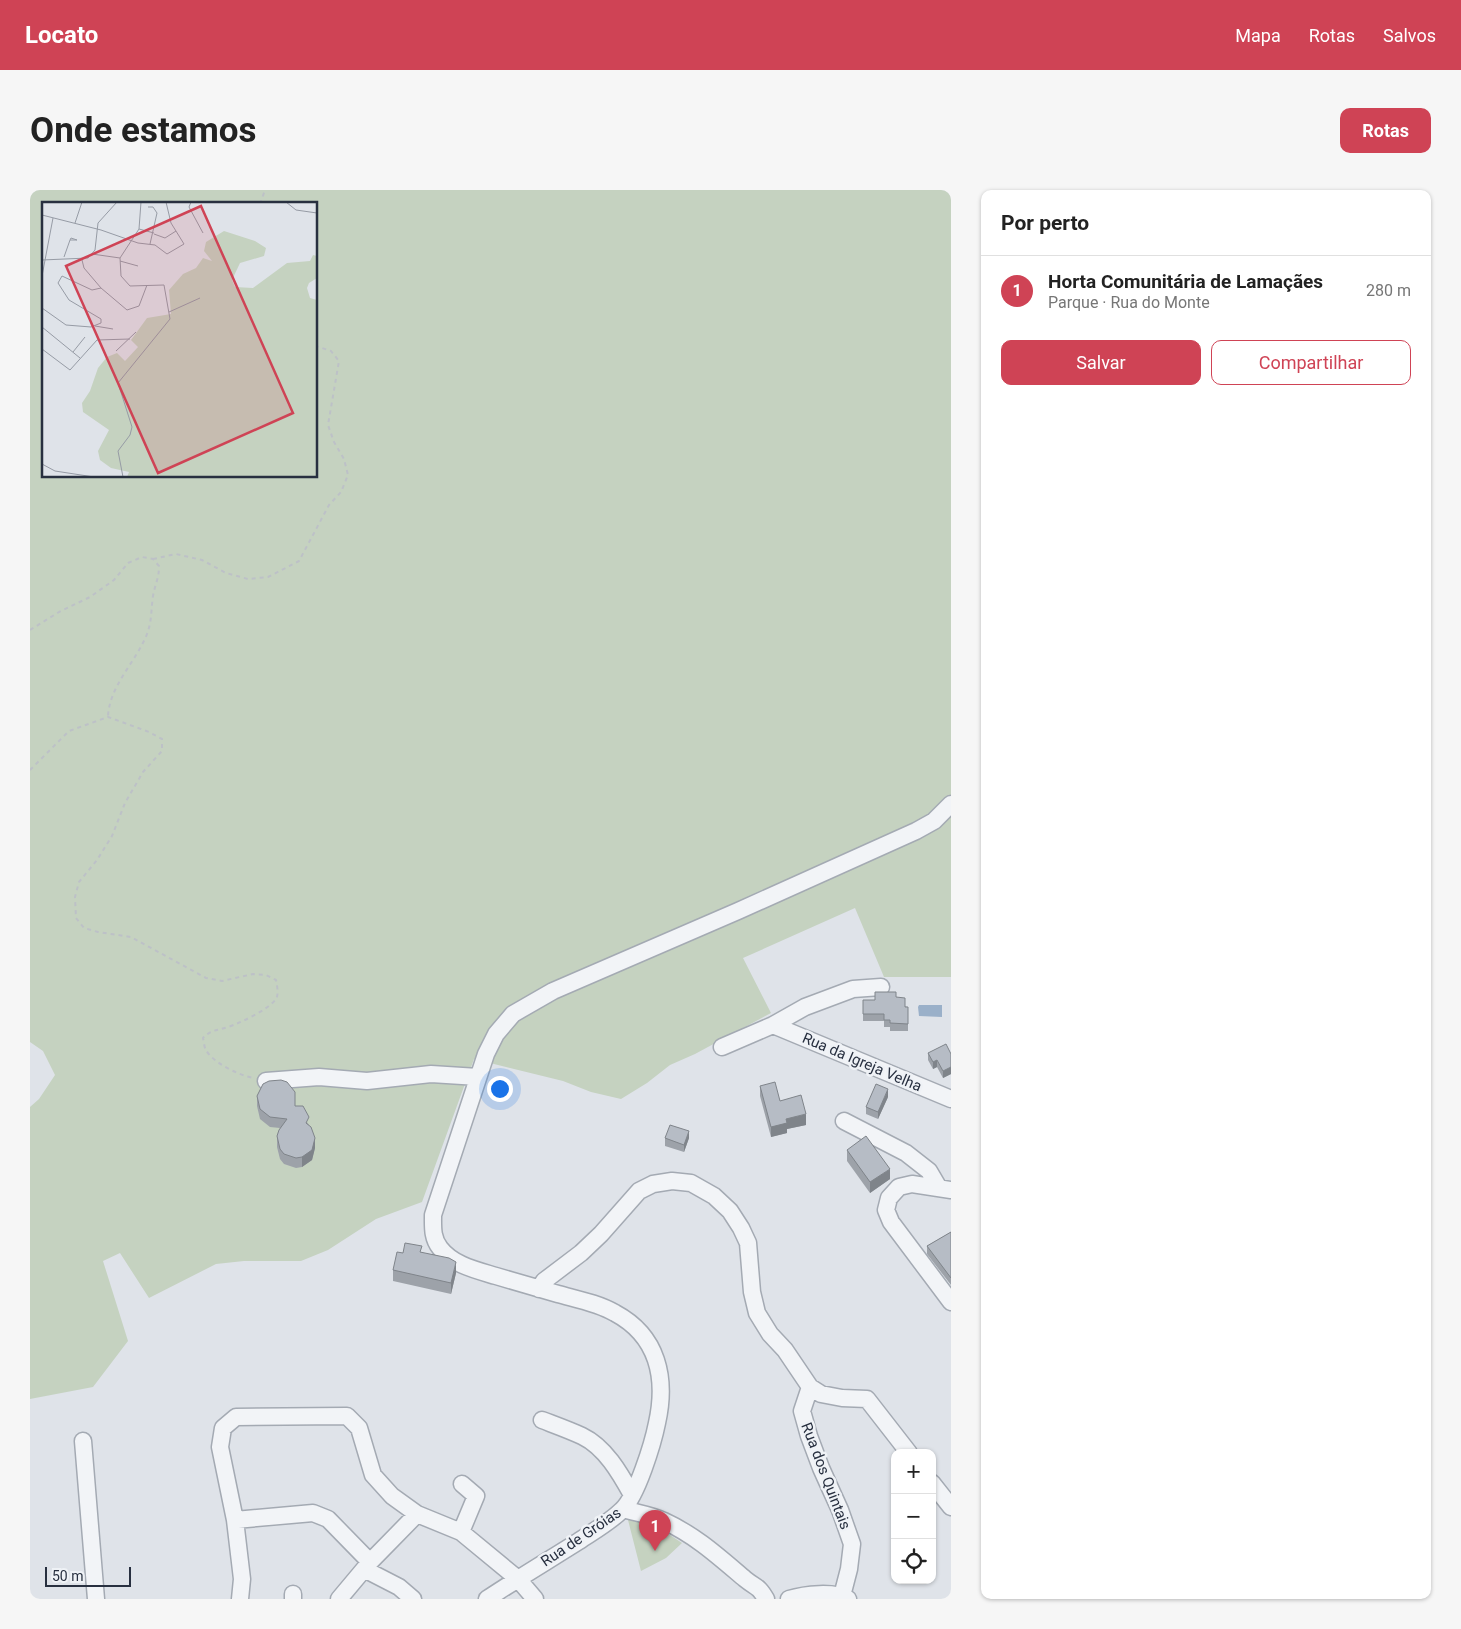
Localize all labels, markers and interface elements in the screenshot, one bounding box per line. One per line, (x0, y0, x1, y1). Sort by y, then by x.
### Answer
text: Locato (25, 21, 98, 49)
text: Mapa (1235, 25, 1281, 46)
text: Rotas (1309, 25, 1355, 46)
text: Salvos (1383, 25, 1436, 46)
button: Rotas (1340, 108, 1431, 153)
text: Onde estamos (30, 110, 257, 151)
inset map (42, 202, 318, 478)
text: Por perto (1001, 211, 1089, 235)
text: Horta Comunitária de Lamaçães (1048, 270, 1323, 293)
text: 1 (1012, 281, 1022, 300)
text: 280 m (1366, 281, 1411, 300)
text: Parque · Rua do Monte (1048, 293, 1210, 312)
button: Salvar (1001, 340, 1201, 385)
button: Compartilhar (1211, 340, 1411, 385)
street label: Rua da Igreja Velha (800, 1029, 924, 1095)
your location (487, 1076, 513, 1102)
street label: Rua dos Quintais (797, 1420, 855, 1532)
map controls (891, 1449, 936, 1584)
button: + (891, 1449, 936, 1494)
button: − (891, 1494, 936, 1539)
street label: Rua de Gróias (538, 1504, 624, 1570)
pin: 1 (639, 1510, 671, 1551)
button: locate (891, 1539, 936, 1584)
scale bar (45, 1564, 131, 1587)
text: 50 m (52, 1568, 84, 1584)

